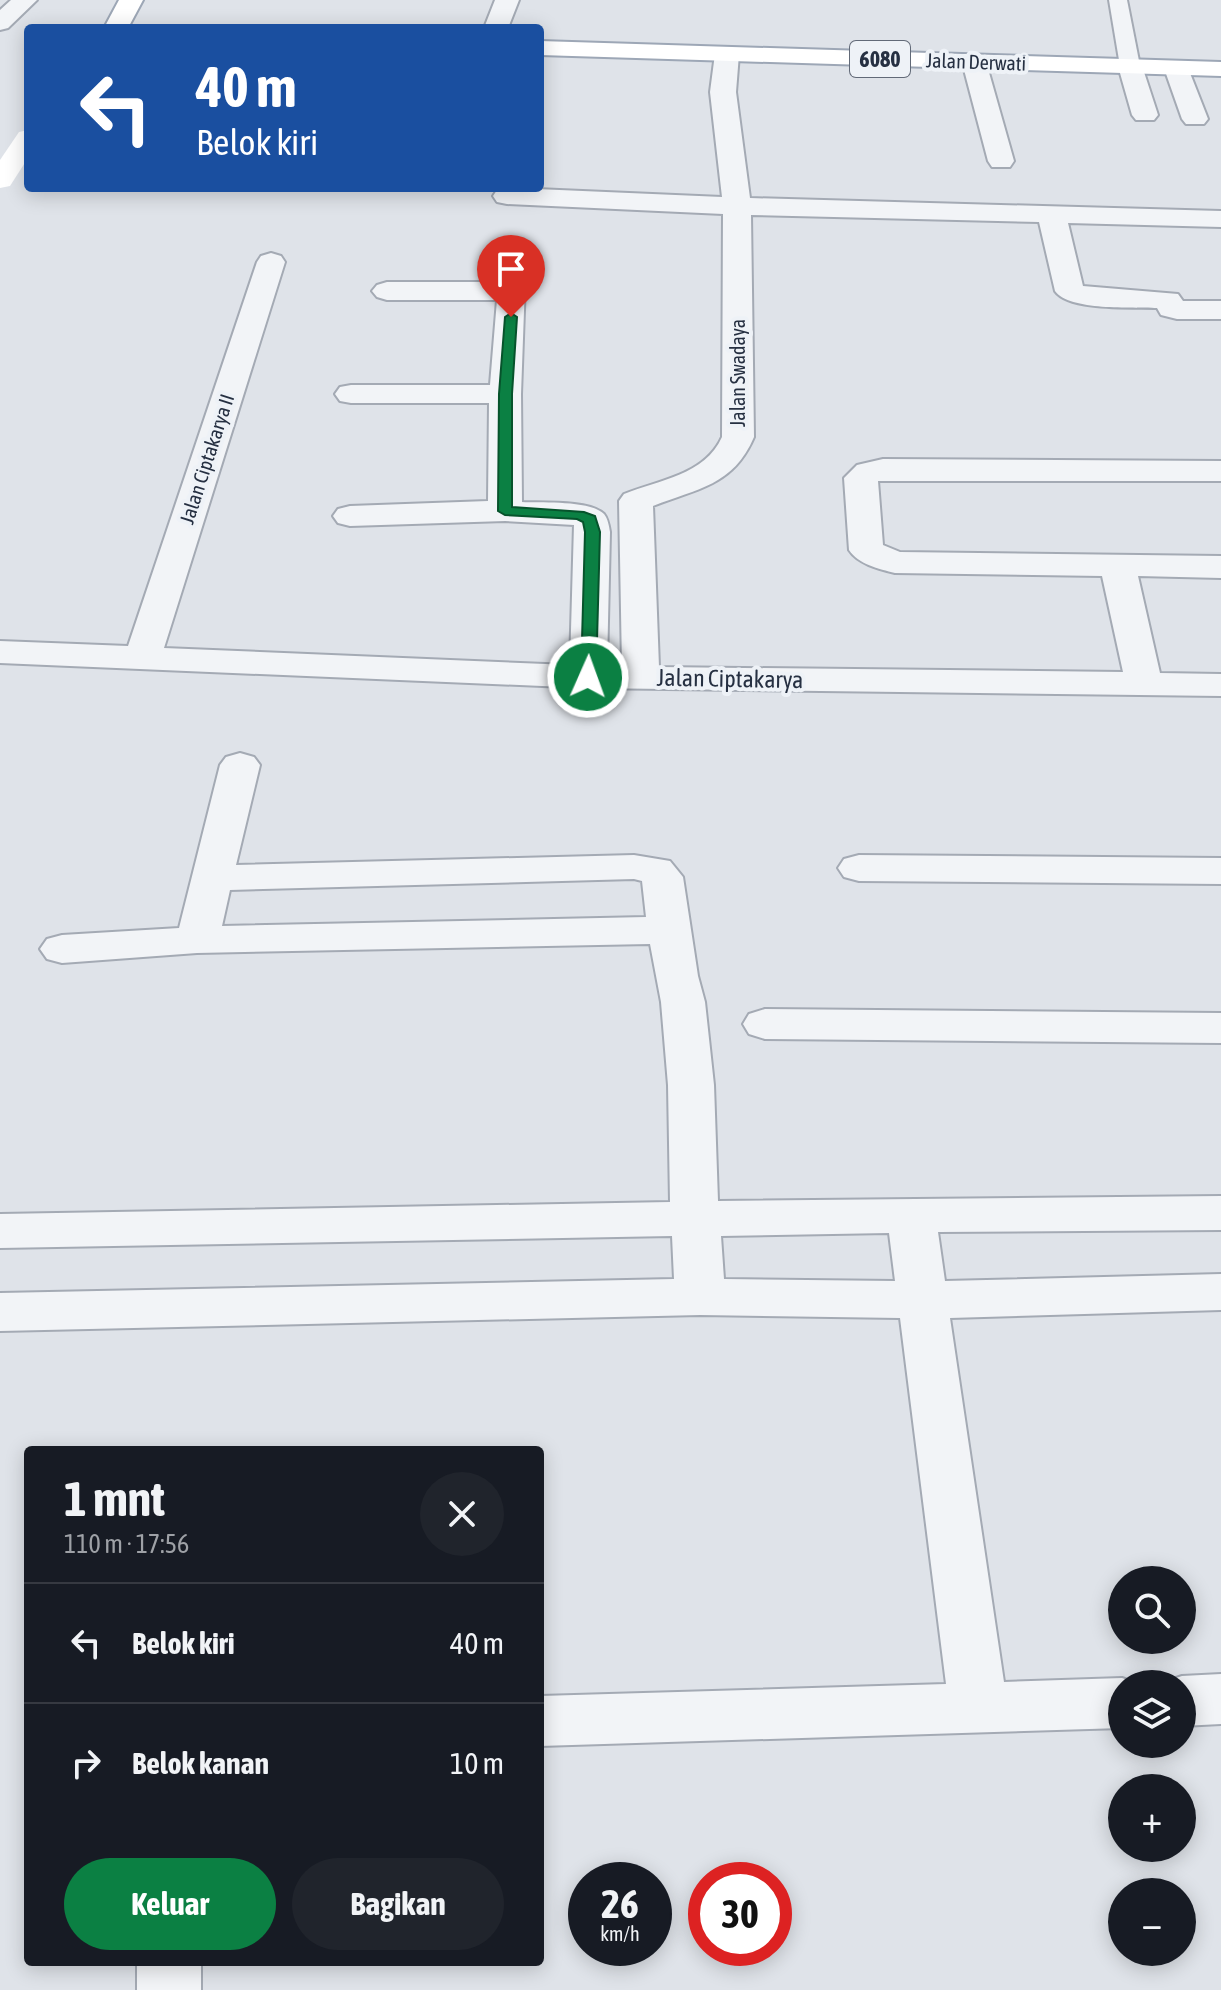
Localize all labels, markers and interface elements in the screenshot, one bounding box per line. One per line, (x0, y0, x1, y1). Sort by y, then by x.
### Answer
road number: 6080 (850, 41, 910, 77)
street label: Jalan Derwati (925, 48, 1027, 75)
text: 40 m (196, 55, 297, 119)
icon: left (64, 56, 168, 160)
text: Belok kiri (196, 121, 318, 163)
pin (477, 235, 545, 317)
icon: arrive (489, 247, 533, 291)
street label: Jalan Swadaya (726, 319, 749, 427)
street label: Jalan Ciptakarya II (175, 391, 238, 527)
position arrow (546, 635, 630, 719)
street label: Jalan Ciptakarya (656, 664, 804, 693)
text: 1 mnt (64, 1471, 165, 1526)
button: close (420, 1472, 504, 1556)
text: 110 m · 17:56 (64, 1529, 189, 1559)
map controls (1108, 1566, 1196, 1966)
button: search (1108, 1566, 1196, 1654)
icon: left (64, 1621, 108, 1665)
text: Belok kiri (132, 1626, 235, 1660)
text: 40 m (450, 1626, 504, 1660)
button: layers (1108, 1670, 1196, 1758)
icon: right (64, 1741, 108, 1785)
text: Belok kanan (132, 1746, 269, 1780)
text: 10 m (450, 1746, 504, 1780)
button: + (1108, 1774, 1196, 1862)
button: Keluar (64, 1858, 276, 1950)
button: Bagikan (292, 1858, 504, 1950)
speed limit sign: 30 (688, 1862, 792, 1966)
button: − (1108, 1878, 1196, 1966)
text: 26 (601, 1881, 639, 1926)
text: km/h (600, 1922, 640, 1945)

